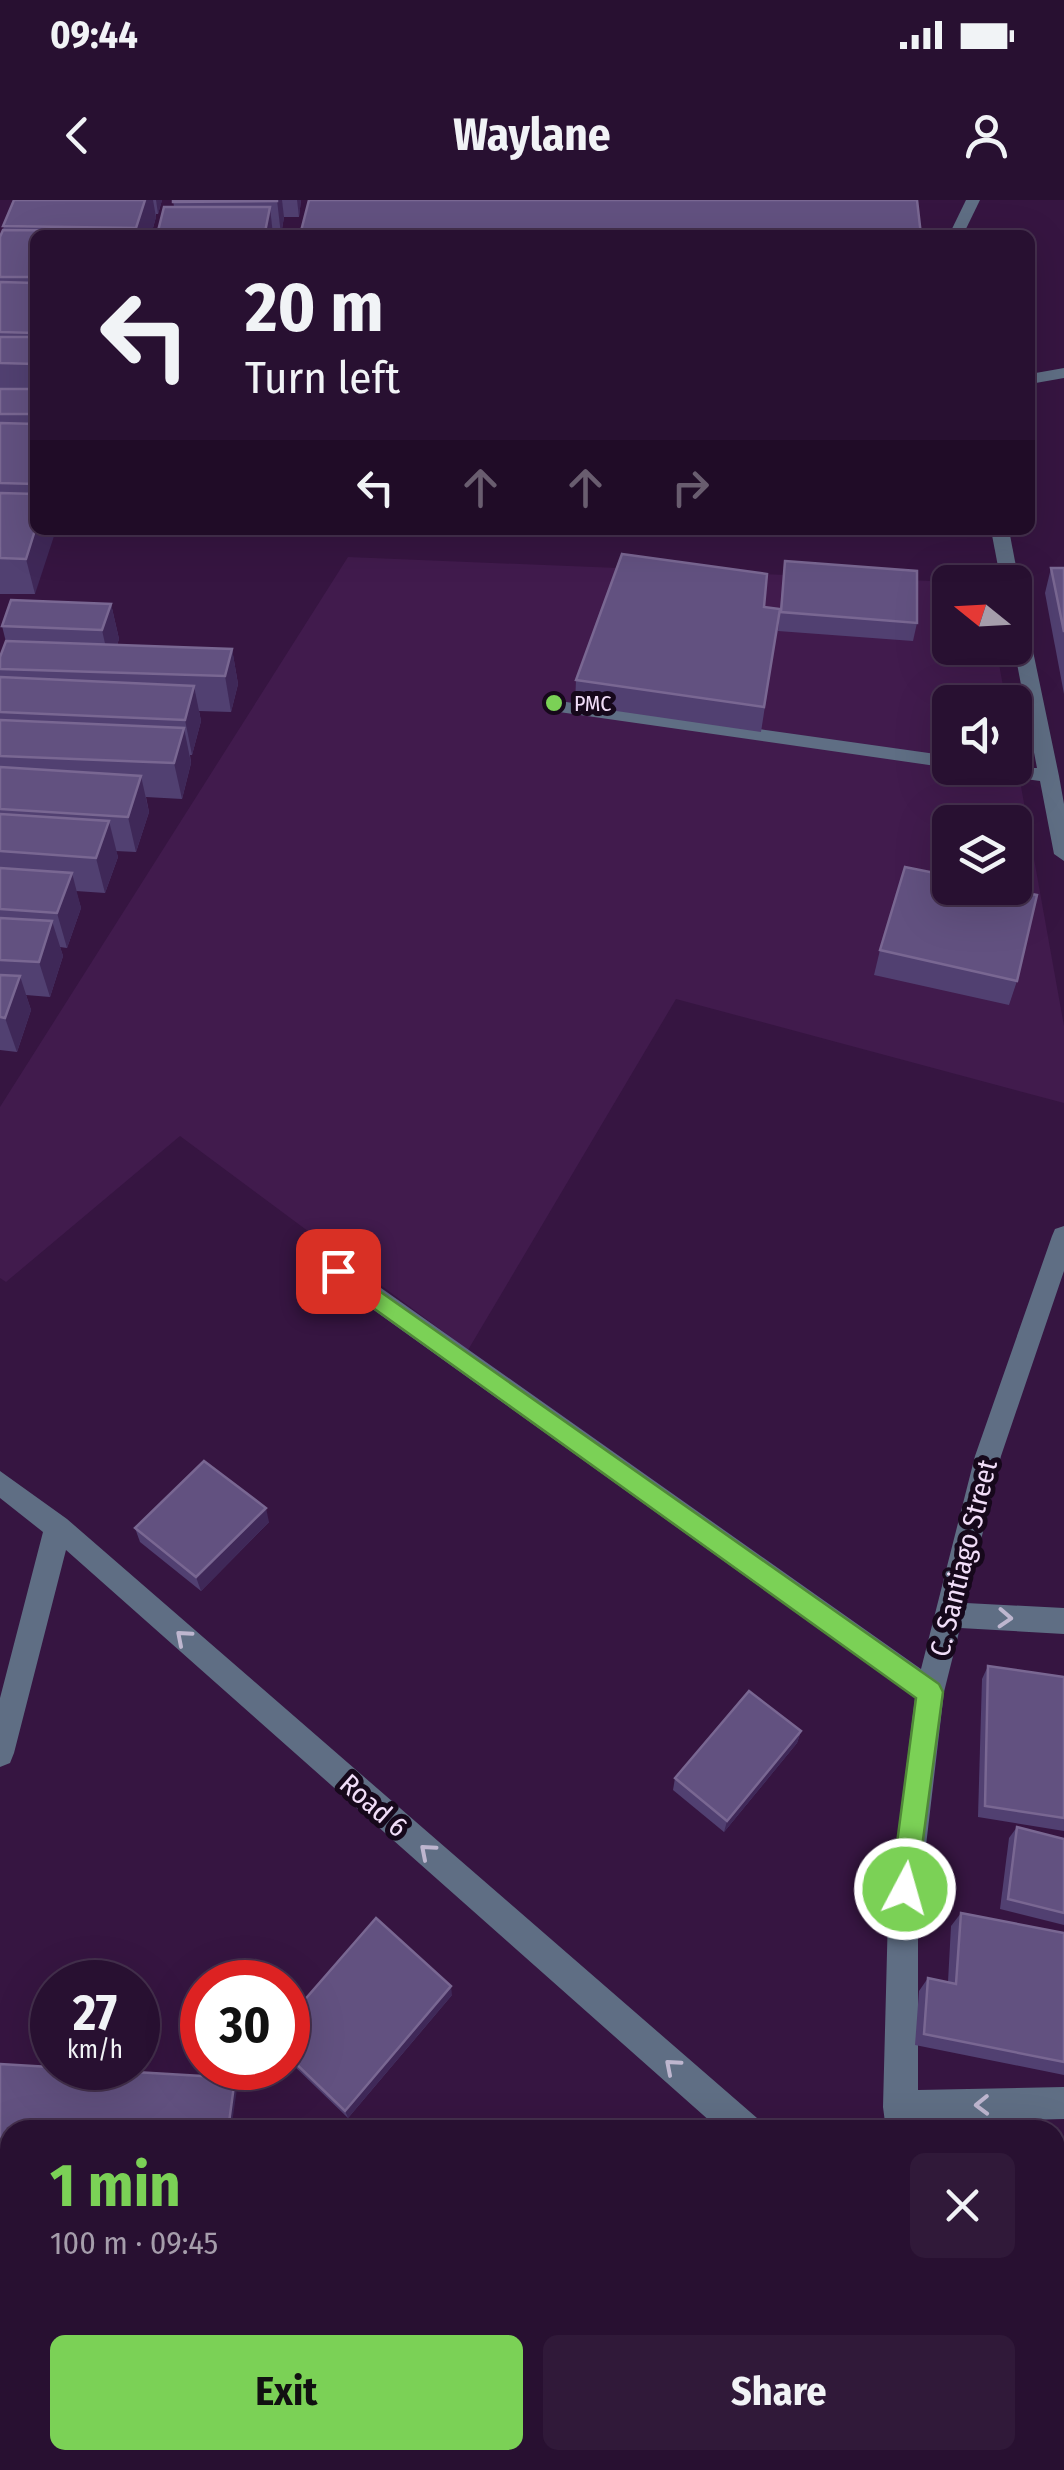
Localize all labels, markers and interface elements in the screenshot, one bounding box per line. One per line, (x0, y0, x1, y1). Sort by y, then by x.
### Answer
text: 09:44 (50, 12, 138, 58)
icon: back (50, 108, 105, 163)
text: Waylane (453, 108, 611, 162)
icon: person (959, 108, 1014, 163)
text: 20 m (245, 266, 384, 350)
icon: left (80, 270, 210, 400)
text: Turn left (245, 351, 400, 405)
icon: left (348, 460, 403, 515)
icon: ahead (453, 460, 508, 515)
icon: ahead (558, 460, 613, 515)
icon: right (663, 460, 718, 515)
north arrow (932, 565, 1032, 665)
map controls (932, 565, 1032, 905)
button: sound (932, 685, 1032, 785)
place label: PMC (574, 690, 611, 717)
marker: PMC (543, 692, 565, 714)
button: layers (932, 805, 1032, 905)
pin (296, 1229, 381, 1314)
icon: arrive (311, 1244, 366, 1299)
street label: C. Santiago Street (923, 1455, 1004, 1660)
one-way arrow (998, 1607, 1014, 1628)
one-way arrow (176, 1630, 195, 1648)
street label: Road 6 (333, 1767, 414, 1844)
position arrow (853, 1837, 957, 1941)
one-way arrow (420, 1845, 439, 1863)
speed limit sign: 30 (180, 1960, 310, 2090)
text: 27 (73, 1983, 117, 2043)
text: km/h (67, 2035, 123, 2065)
one-way arrow (665, 2059, 683, 2077)
one-way arrow (973, 2094, 989, 2115)
text: 1 min (50, 2150, 181, 2222)
button: close (910, 2153, 1015, 2258)
text: 100 m · 09:45 (50, 2224, 218, 2262)
button: Exit (50, 2335, 523, 2450)
button: Share (543, 2335, 1015, 2450)

